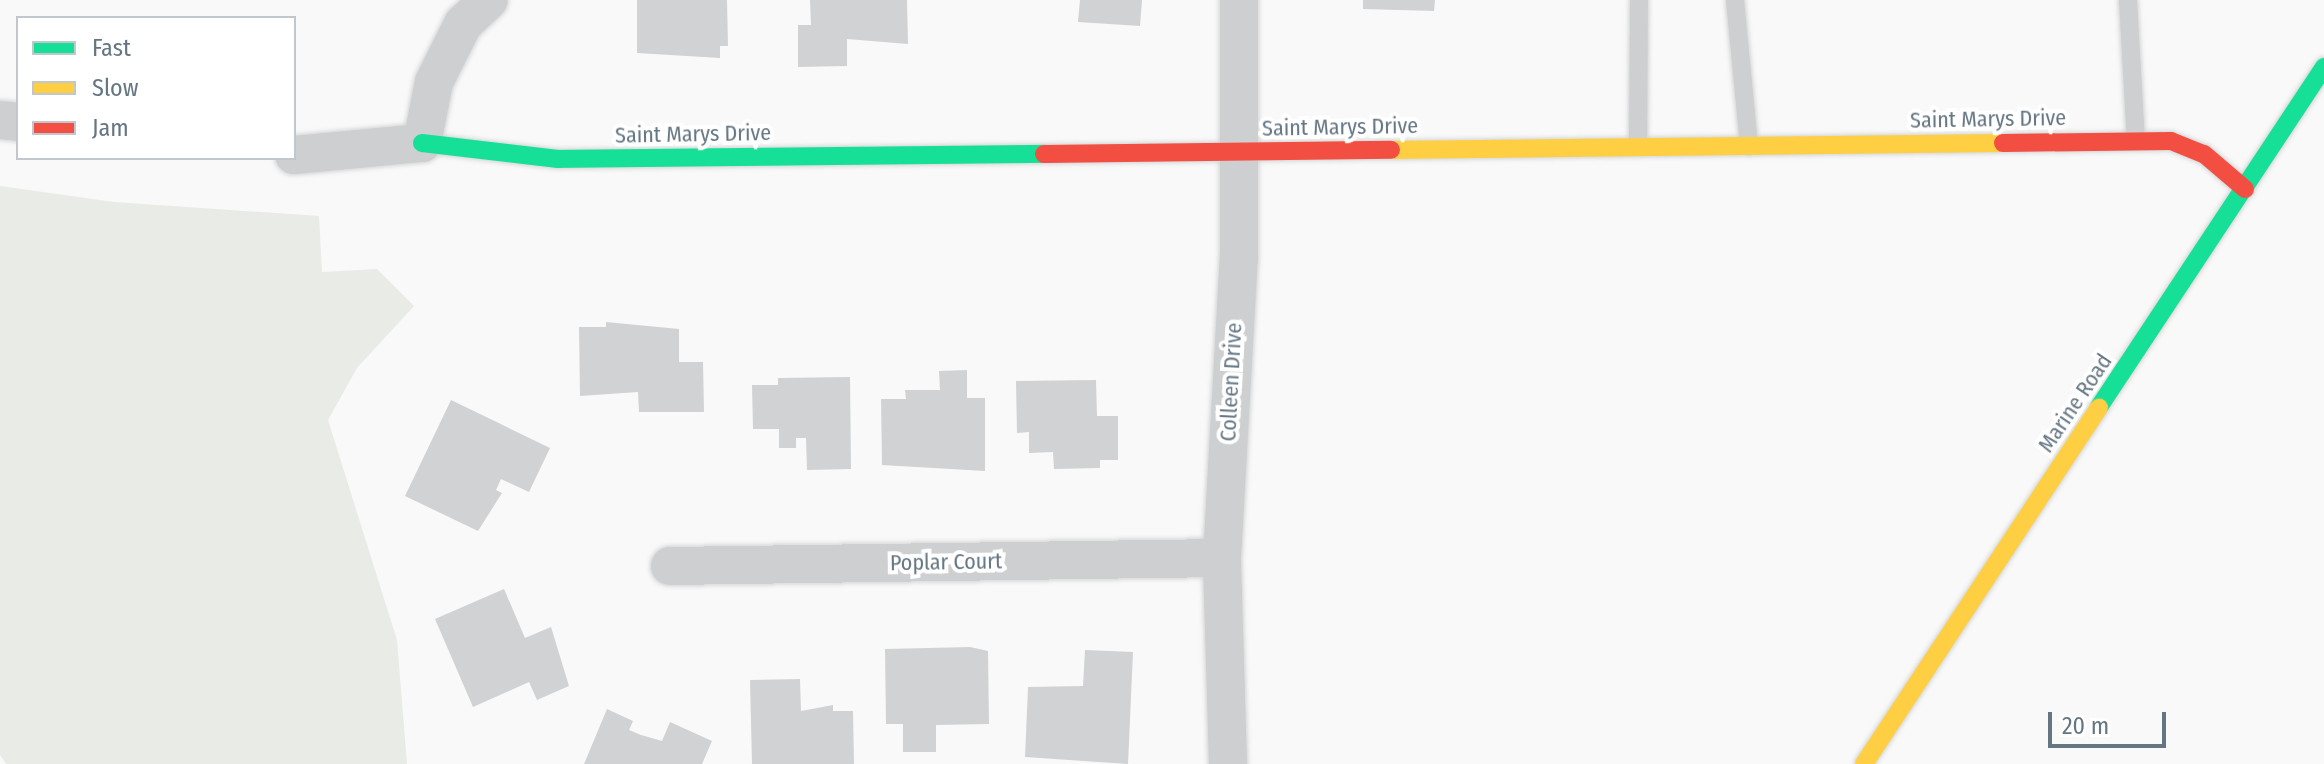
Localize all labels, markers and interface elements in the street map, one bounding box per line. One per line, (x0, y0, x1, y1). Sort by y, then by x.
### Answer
legend (16, 16, 296, 160)
text: Fast (92, 34, 131, 62)
text: Slow (92, 74, 138, 102)
street label: Saint Marys Drive (1910, 104, 2066, 134)
street label: Saint Marys Drive (1262, 112, 1418, 142)
text: Jam (92, 114, 129, 142)
street label: Saint Marys Drive (615, 119, 771, 149)
street label: Colleen Drive (1215, 322, 1247, 442)
street label: Marine Road (2032, 349, 2118, 457)
street label: Poplar Court (890, 548, 1002, 576)
scale bar (2052, 696, 2170, 746)
text: 20 m (2062, 712, 2109, 740)

